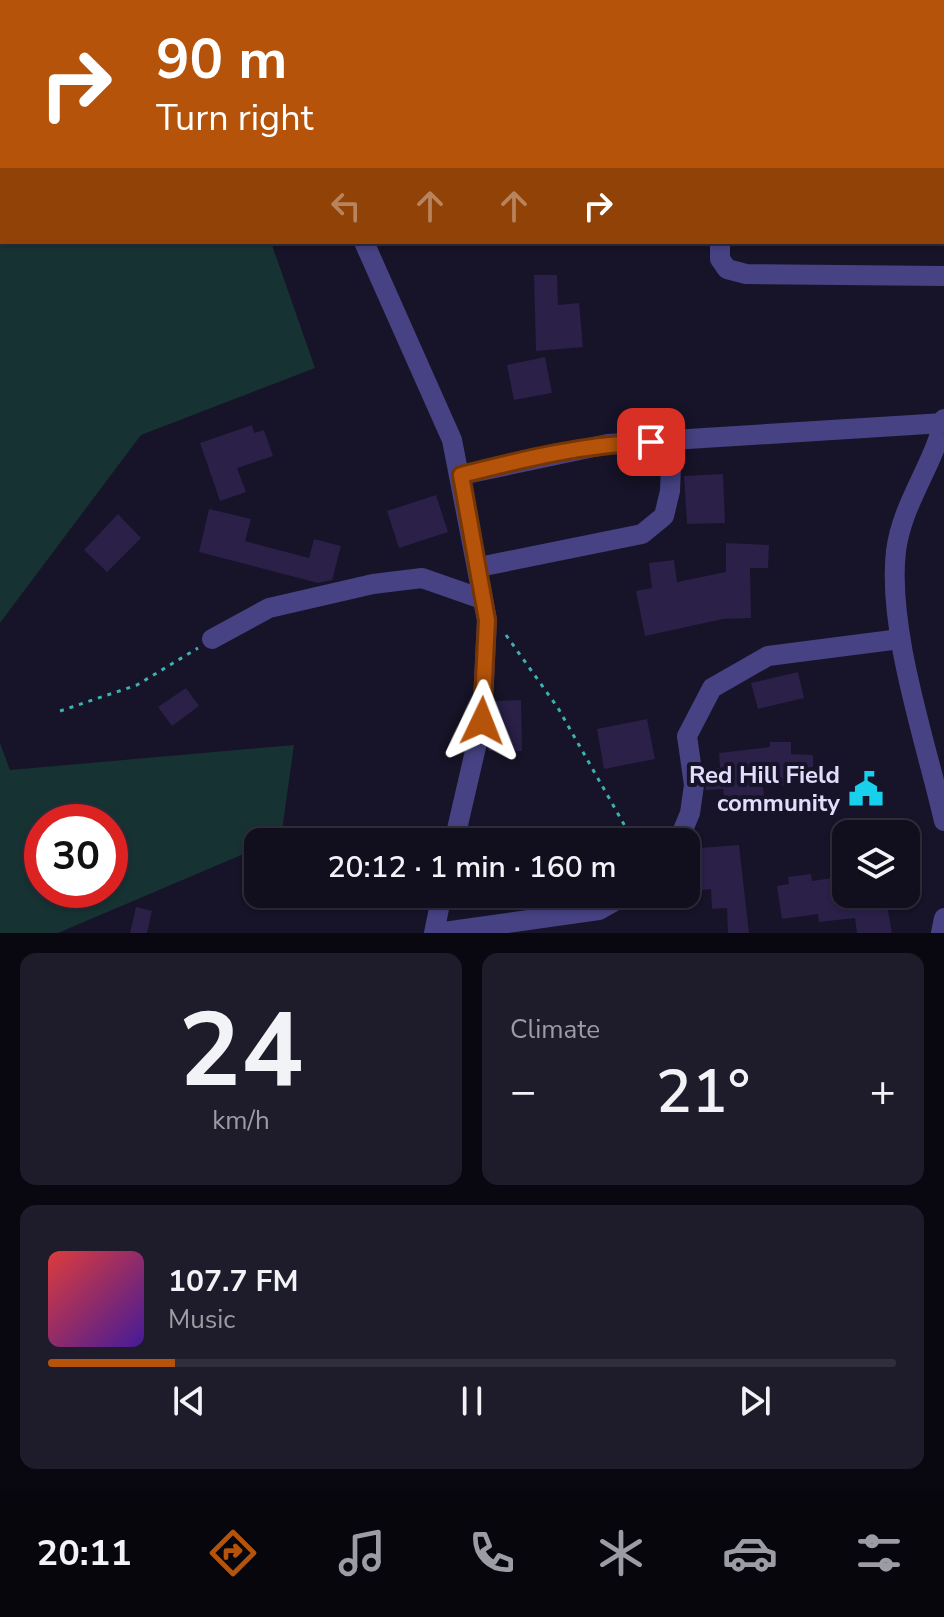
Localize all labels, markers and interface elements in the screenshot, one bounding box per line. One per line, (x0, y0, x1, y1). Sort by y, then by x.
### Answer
text: 90 m (156, 21, 287, 98)
icon: right (24, 32, 128, 136)
text: Turn right (156, 94, 313, 143)
icon: left (324, 184, 368, 228)
icon: ahead (408, 184, 452, 228)
icon: ahead (492, 184, 536, 228)
icon: right (576, 184, 620, 228)
pin (617, 408, 685, 476)
icon: arrive (629, 420, 673, 464)
position arrow (440, 679, 524, 763)
place label: Red Hill Field community (689, 759, 840, 819)
public building icon: Red Hill Field community (847, 770, 885, 808)
speed limit sign: 30 (24, 804, 128, 908)
map controls (832, 820, 920, 908)
button: layers (832, 820, 920, 908)
text: 20:12 · 1 min · 160 m (327, 847, 617, 888)
text: 24 (179, 980, 303, 1122)
text: Climate (510, 1012, 600, 1047)
text: 21° (656, 1051, 750, 1133)
text: − (510, 1062, 536, 1122)
text: + (870, 1062, 896, 1122)
text: km/h (212, 1103, 270, 1138)
text: 107.7 FM (168, 1261, 298, 1302)
text: Music (168, 1302, 235, 1337)
icon: previous (167, 1379, 211, 1423)
icon: pause (450, 1379, 494, 1423)
icon: next (733, 1379, 777, 1423)
icon: directions (205, 1525, 261, 1581)
icon: music (334, 1525, 390, 1581)
icon: phone (464, 1525, 520, 1581)
icon: climate (593, 1525, 649, 1581)
icon: car (722, 1525, 778, 1581)
icon: filters (851, 1525, 907, 1581)
text: 20:11 (37, 1529, 132, 1578)

